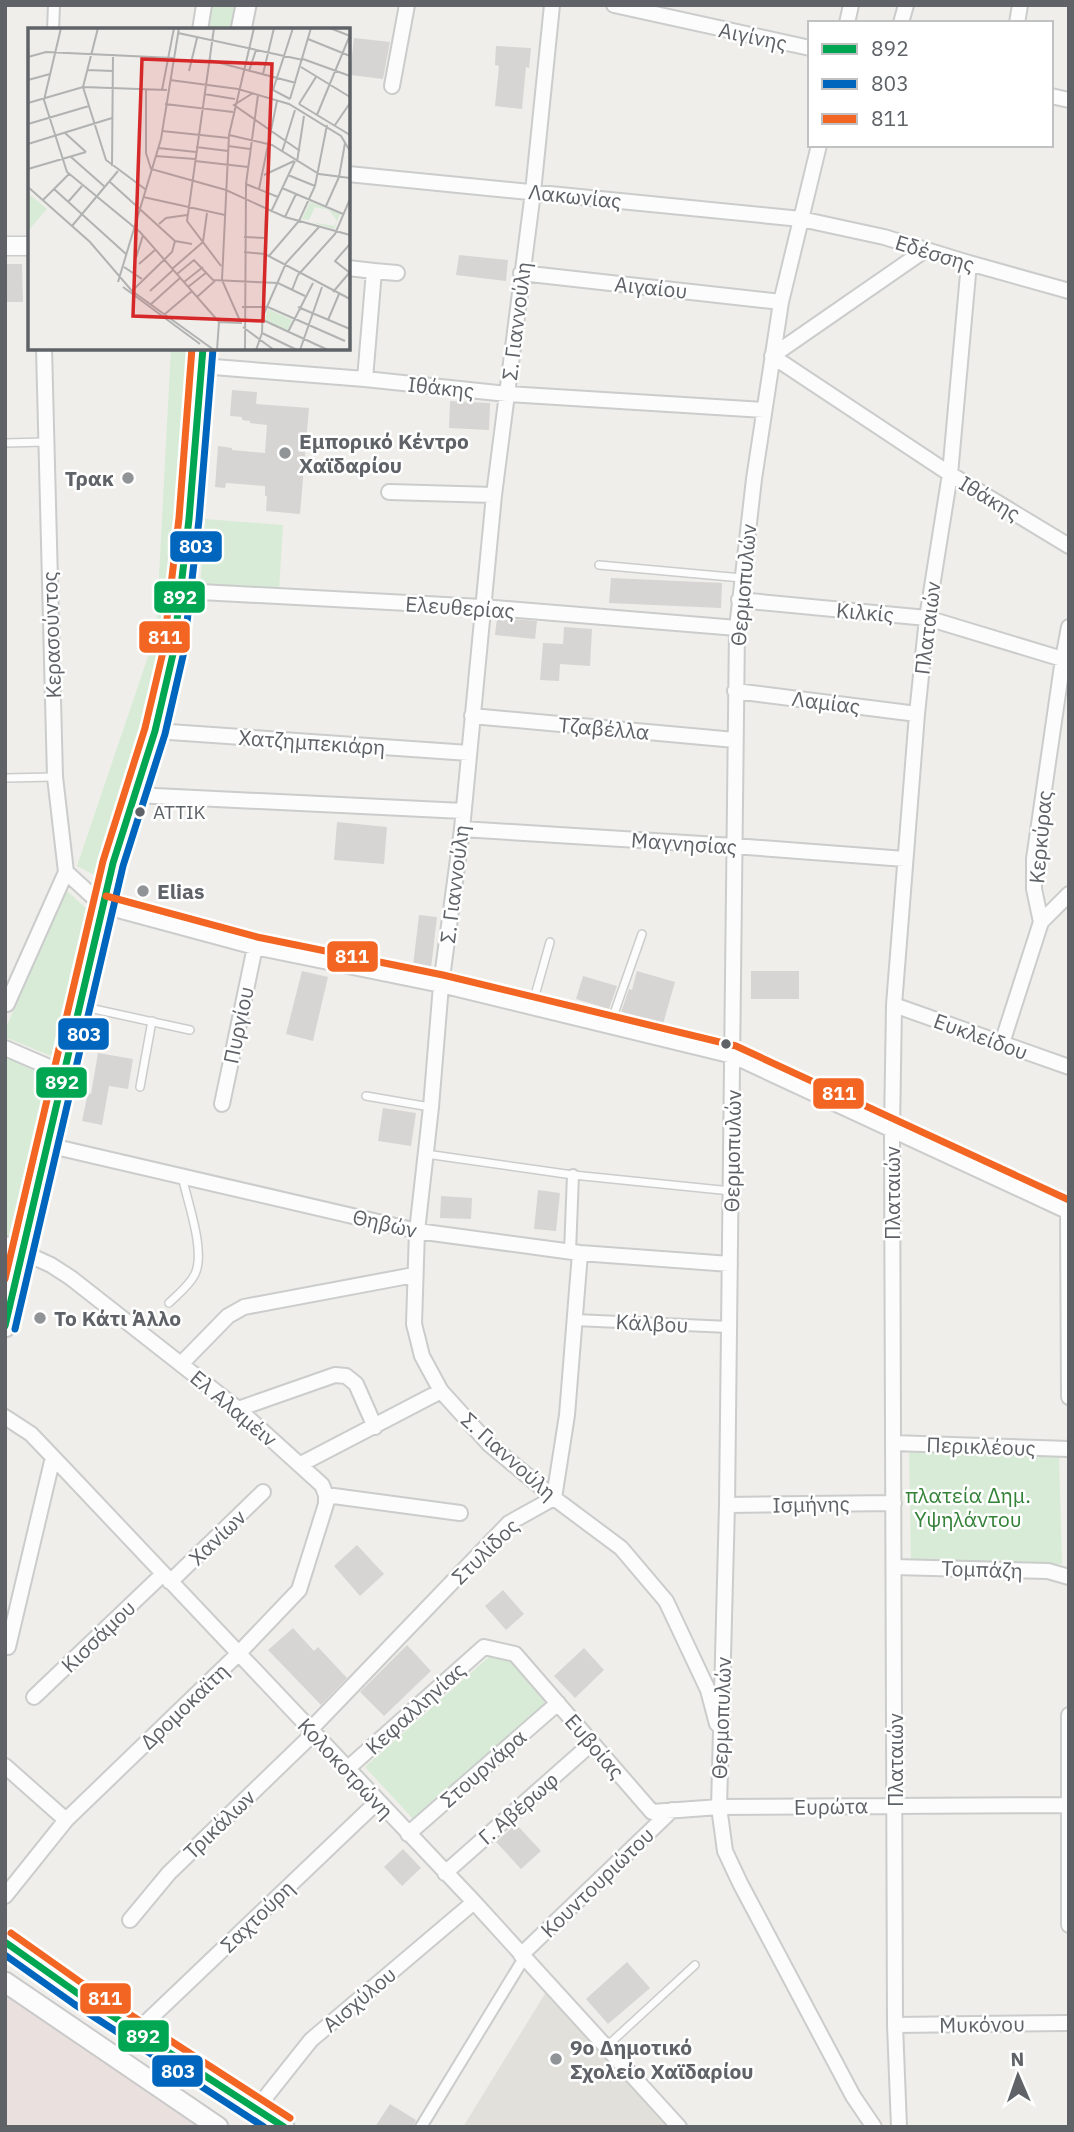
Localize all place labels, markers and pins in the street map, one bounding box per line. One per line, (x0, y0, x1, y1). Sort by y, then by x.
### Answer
place label: Εμπορικό Κέντρο Χαϊδαρίου (299, 427, 469, 479)
marker: Εμπορικό Κέντρο Χαϊδαρίου (277, 445, 293, 461)
place label: Τρακ (65, 464, 114, 492)
marker: Τρακ (120, 470, 136, 486)
place label: ΑΤΤΙΚ (153, 800, 206, 824)
marker: ΑΤΤΙΚ (133, 805, 147, 819)
place label: Elias (157, 877, 205, 905)
marker: Elias (135, 883, 151, 899)
unlabelled marker (719, 1037, 733, 1051)
place label: Το Κάτι Άλλο (54, 1304, 181, 1332)
marker: Το Κάτι Άλλο (32, 1310, 48, 1326)
place label: 9ο Δημοτικό Σχολείο Χαϊδαρίου (570, 2033, 754, 2085)
marker: 9ο Δημοτικό Σχολείο Χαϊδαρίου (548, 2051, 564, 2067)

